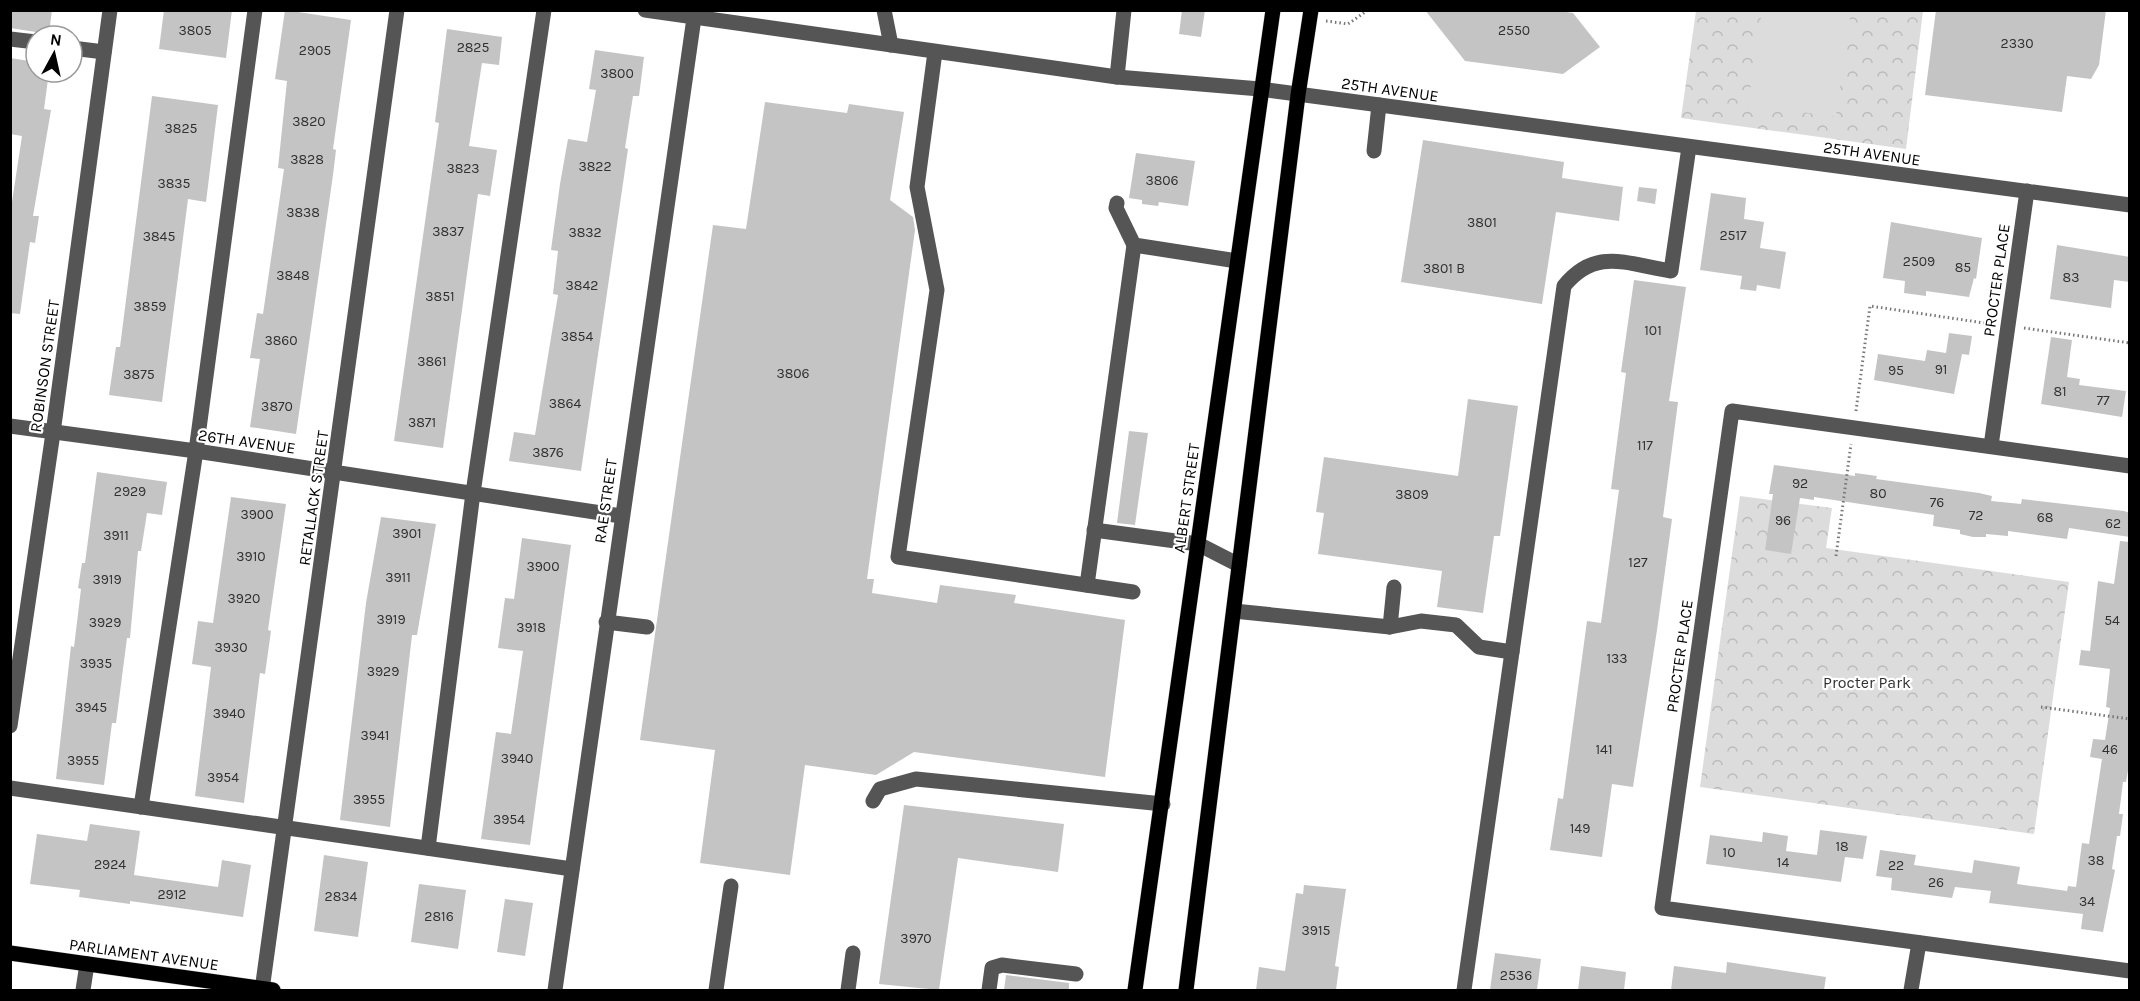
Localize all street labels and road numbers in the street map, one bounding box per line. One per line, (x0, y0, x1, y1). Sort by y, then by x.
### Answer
street label: 25TH AVENUE (1340, 73, 1440, 106)
street label: 25TH AVENUE (1822, 137, 1922, 170)
street label: PROCTER PLACE (1979, 222, 2014, 338)
street label: ROBINSON STREET (26, 299, 63, 434)
street label: 26TH AVENUE (197, 425, 297, 458)
street label: RETALLACK STREET (295, 429, 332, 567)
street label: ALBERT STREET (1169, 442, 1204, 554)
street label: RAE STREET (590, 458, 621, 545)
street label: PROCTER PLACE (1662, 598, 1697, 714)
street label: PARLIAMENT AVENUE (68, 935, 220, 974)

